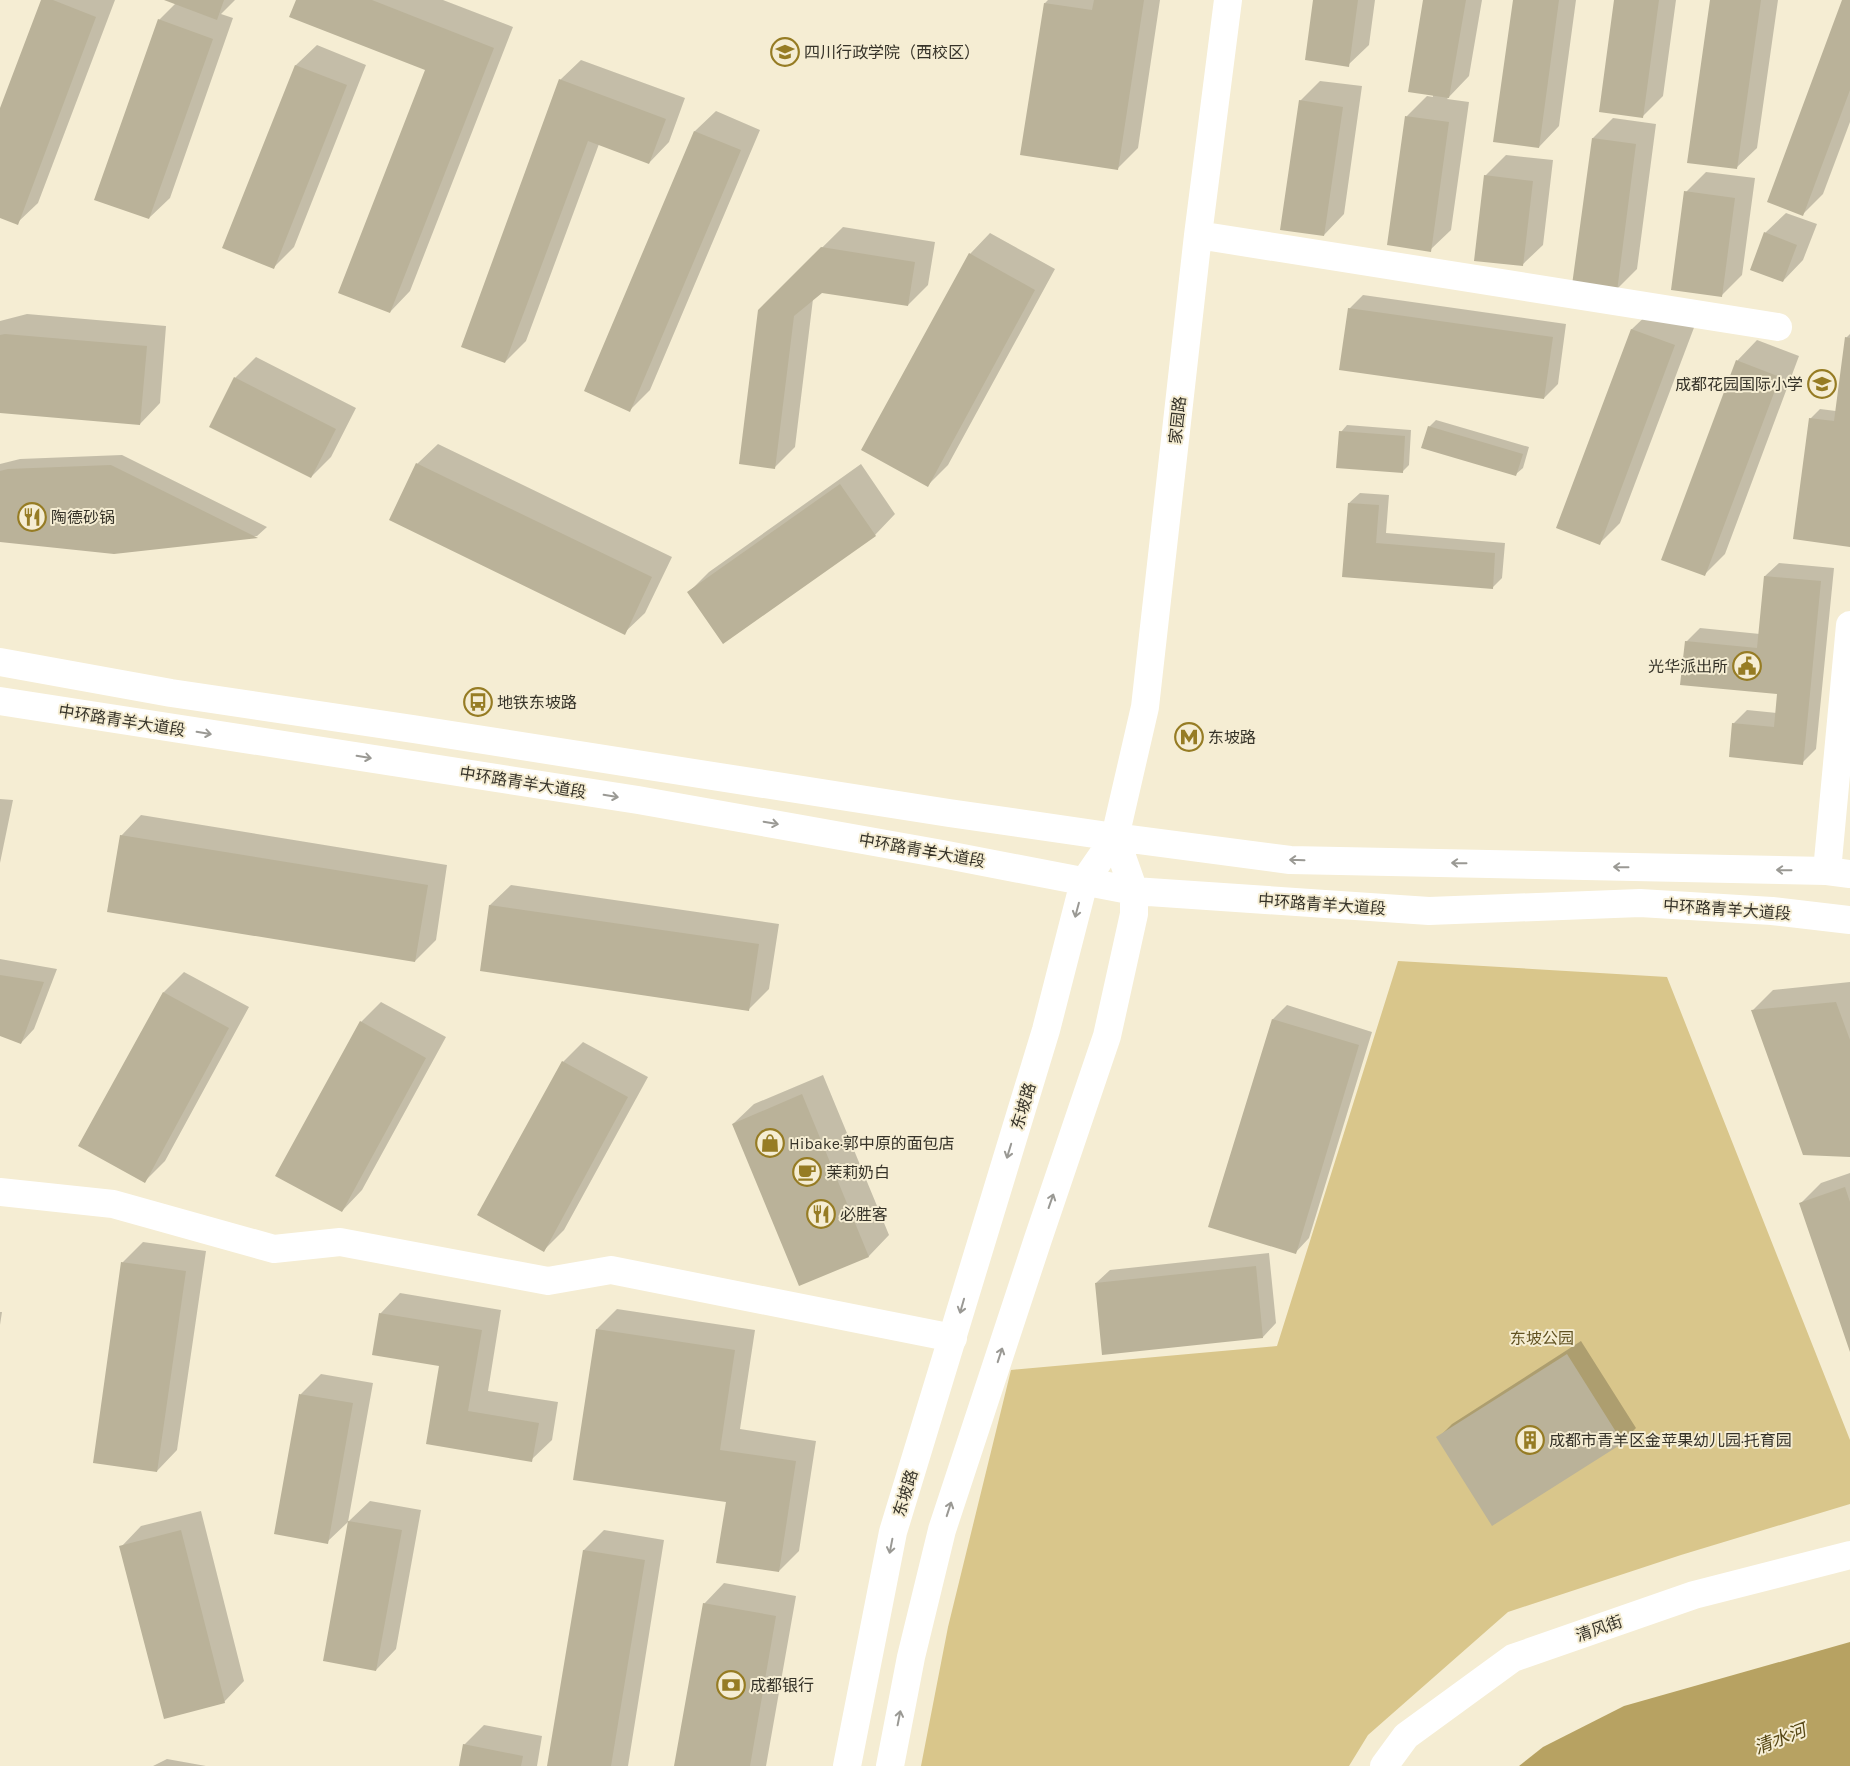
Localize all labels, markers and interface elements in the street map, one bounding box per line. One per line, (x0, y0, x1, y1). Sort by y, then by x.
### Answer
school or university icon: 四川行政学院（西校区） (770, 37, 800, 67)
place label: 四川行政学院（西校区） (804, 43, 980, 62)
school or university icon: 成都花园国际小学 (1807, 369, 1837, 399)
place label: 成都花园国际小学 (1675, 375, 1803, 394)
street label: 家园路 (1166, 395, 1189, 445)
restaurant icon: 陶德砂锅 (17, 502, 47, 532)
place label: 陶德砂锅 (51, 508, 115, 527)
public building icon: 光华派出所 (1732, 651, 1762, 681)
place label: 光华派出所 (1648, 657, 1728, 676)
bus stop icon: 地铁东坡路 (463, 687, 493, 717)
place label: 地铁东坡路 (497, 693, 577, 712)
street label: 中环路青羊大道段 (57, 701, 187, 740)
metro station icon: 东坡路 (1174, 722, 1204, 752)
one-way arrow (195, 728, 211, 738)
place label: 东坡路 (1208, 728, 1256, 747)
one-way arrow (356, 753, 372, 763)
street label: 中环路青羊大道段 (458, 763, 588, 802)
one-way arrow (603, 791, 619, 801)
one-way arrow (763, 819, 779, 829)
street label: 中环路青羊大道段 (857, 830, 987, 871)
one-way arrow (1289, 855, 1305, 864)
one-way arrow (1451, 858, 1468, 868)
one-way arrow (1614, 862, 1630, 871)
one-way arrow (1776, 865, 1792, 875)
street label: 中环路青羊大道段 (1257, 891, 1386, 918)
street label: 中环路青羊大道段 (1662, 896, 1791, 923)
one-way arrow (1072, 902, 1081, 918)
street label: 东坡路 (1007, 1080, 1040, 1132)
shop icon: Hibake·郭中原的面包店 (755, 1128, 785, 1158)
place label: Hibake·郭中原的面包店 (789, 1134, 955, 1153)
one-way arrow (1003, 1142, 1013, 1158)
cafe icon: 茉莉奶白 (792, 1157, 822, 1187)
place label: 茉莉奶白 (826, 1163, 890, 1182)
one-way arrow (1047, 1193, 1056, 1209)
restaurant icon: 必胜客 (806, 1199, 836, 1229)
place label: 必胜客 (840, 1205, 888, 1224)
one-way arrow (957, 1298, 967, 1314)
park label: 东坡公园 (1510, 1329, 1574, 1348)
one-way arrow (995, 1347, 1005, 1363)
building icon: 成都市青羊区金苹果幼儿园·托育园 (1515, 1425, 1545, 1455)
place label: 成都市青羊区金苹果幼儿园·托育园 (1549, 1431, 1792, 1450)
street label: 东坡路 (889, 1467, 922, 1519)
one-way arrow (944, 1501, 954, 1517)
one-way arrow (885, 1537, 895, 1553)
street label: 清风街 (1573, 1612, 1625, 1645)
bank icon: 成都银行 (716, 1670, 746, 1700)
place label: 成都银行 (750, 1676, 814, 1695)
one-way arrow (895, 1711, 904, 1727)
water label: 清水河 (1751, 1718, 1812, 1759)

